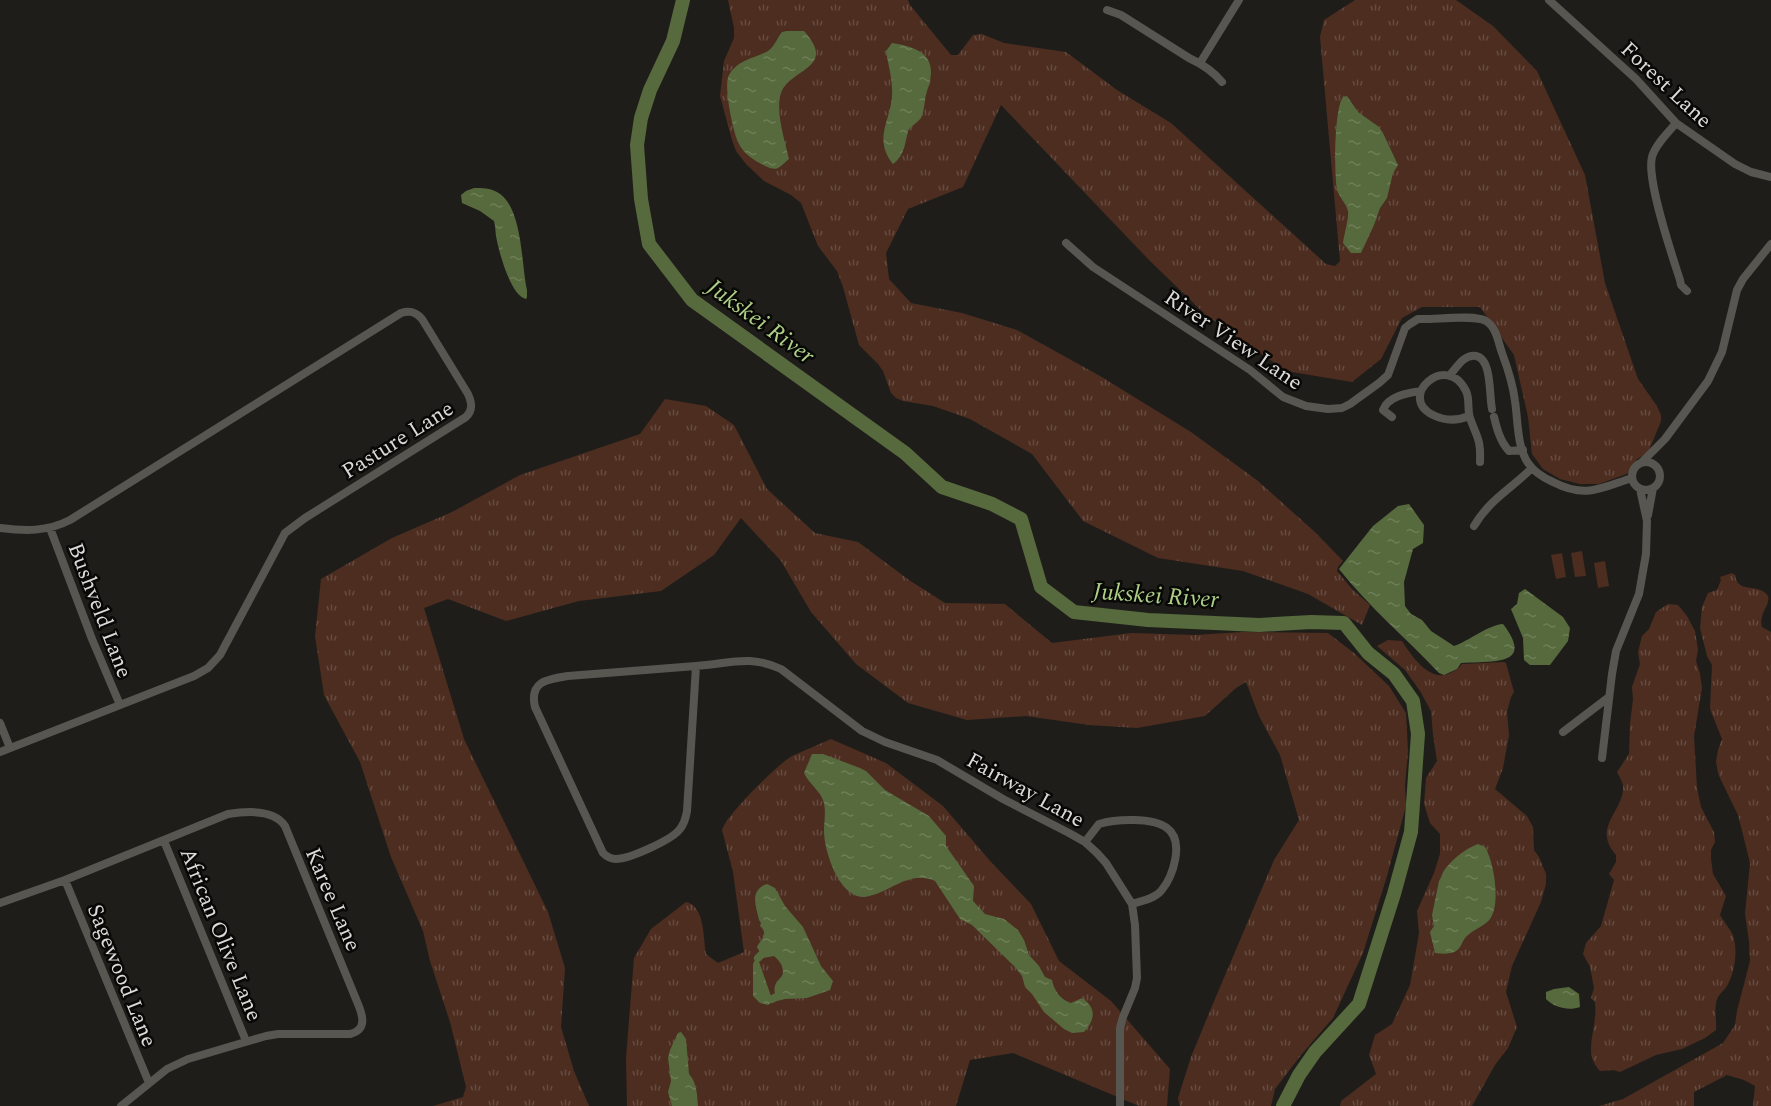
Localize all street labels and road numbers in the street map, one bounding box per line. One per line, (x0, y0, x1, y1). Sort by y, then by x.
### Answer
street label: Forest Lane (1613, 34, 1719, 136)
street label: River View Lane (1157, 282, 1309, 399)
street label: Pasture Lane (335, 393, 460, 488)
street label: Bushveld Lane (59, 538, 141, 683)
street label: Fairway Lane (960, 744, 1090, 836)
street label: African Olive Lane (171, 843, 271, 1026)
street label: Karee Lane (296, 843, 369, 957)
street label: Sagewood Lane (78, 899, 165, 1052)

